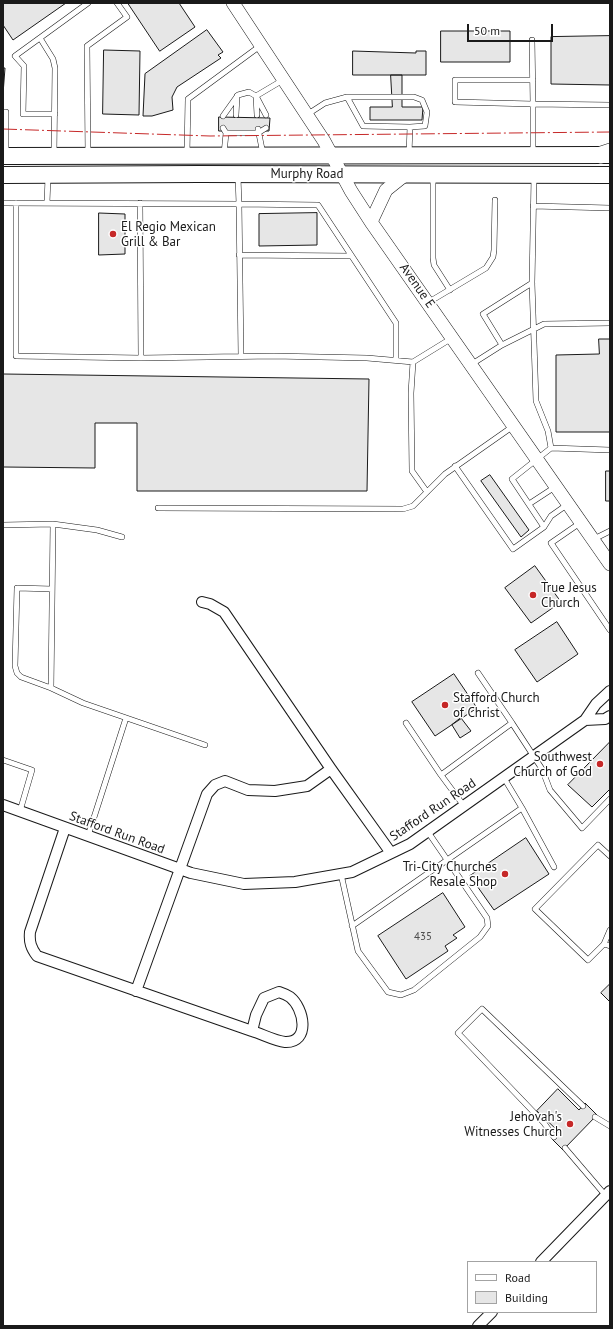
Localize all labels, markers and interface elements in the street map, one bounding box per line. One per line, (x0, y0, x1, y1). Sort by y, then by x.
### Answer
scale bar (469, 16, 555, 42)
text: 50 m (474, 23, 500, 38)
street label: Murphy Road (271, 166, 343, 182)
place label: El Regio Mexican Grill & Bar (121, 219, 216, 250)
marker: El Regio Mexican Grill & Bar (108, 229, 118, 239)
street label: Avenue E (396, 261, 438, 311)
place label: True Jesus Church (541, 580, 597, 611)
marker: True Jesus Church (528, 590, 538, 600)
place label: Stafford Church of Christ (453, 690, 540, 721)
marker: Stafford Church of Christ (440, 700, 450, 710)
place label: Southwest Church of God (513, 749, 592, 780)
marker: Southwest Church of God (595, 759, 605, 769)
street label: Stafford Run Road (387, 775, 479, 845)
street label: Stafford Run Road (67, 808, 167, 858)
place label: Tri-City Churches Resale Shop (403, 859, 497, 890)
marker: Tri-City Churches Resale Shop (500, 869, 510, 879)
house number: 435 (414, 930, 432, 944)
place label: Jehovah's Witnesses Church (464, 1109, 562, 1140)
marker: Jehovah's Witnesses Church (565, 1119, 575, 1129)
legend (467, 1261, 597, 1313)
text: Road (505, 1270, 530, 1285)
text: Building (505, 1290, 548, 1305)

